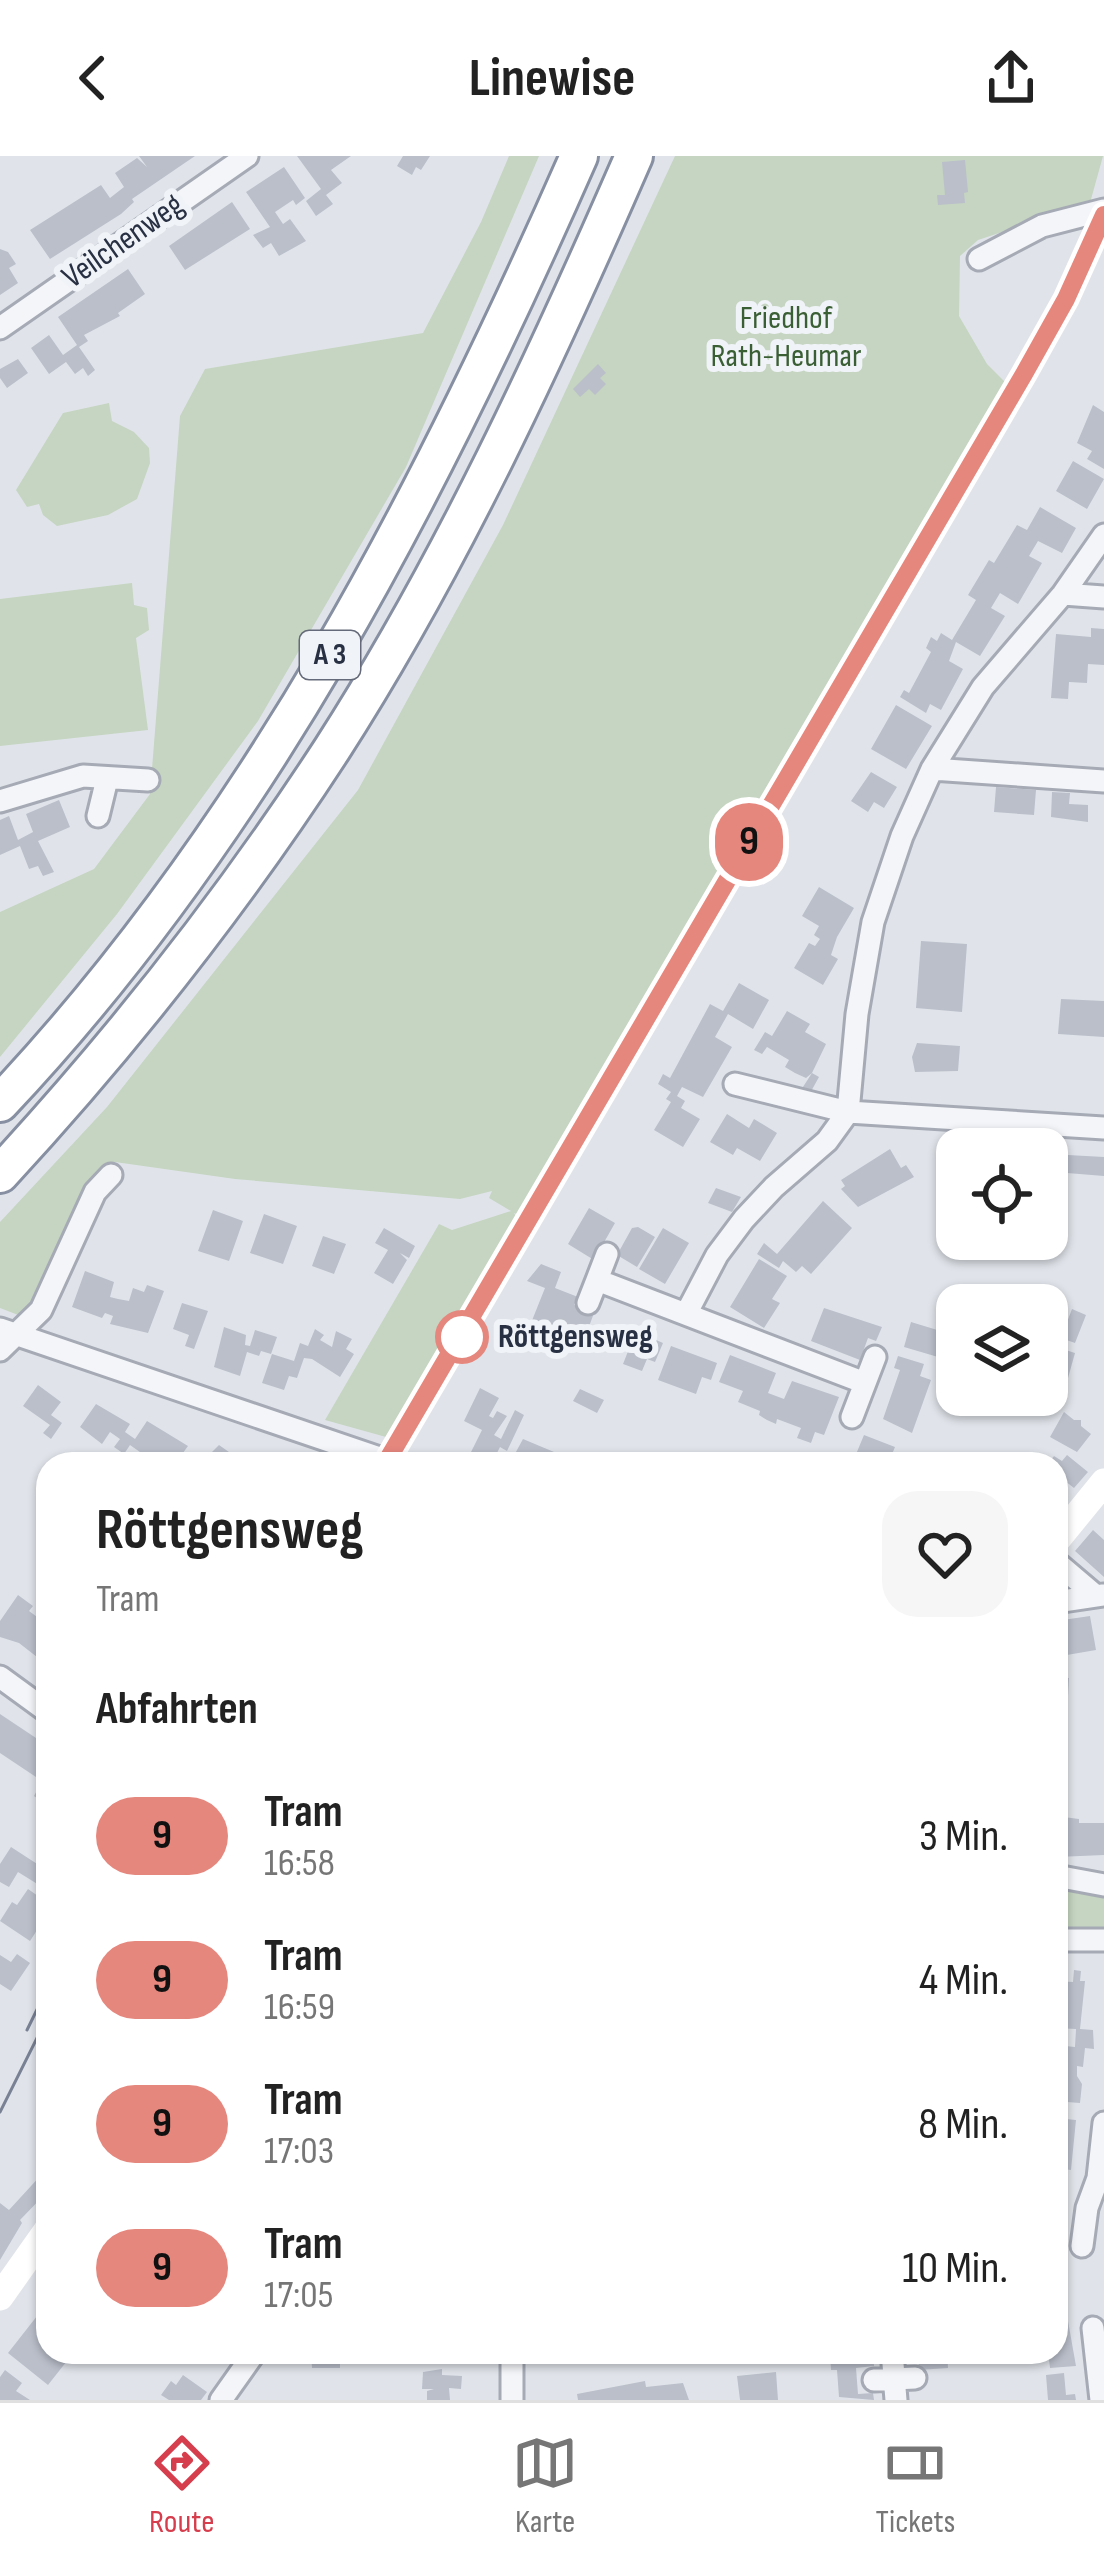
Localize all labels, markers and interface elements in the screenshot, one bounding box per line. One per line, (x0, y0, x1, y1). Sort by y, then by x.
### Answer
icon: back (60, 45, 126, 111)
icon: share (978, 45, 1044, 111)
text: Linewise (469, 46, 635, 111)
street label: Veilchenweg (55, 185, 191, 297)
park label: Friedhof Rath-Heumar (710, 298, 862, 376)
road number: A 3 (300, 631, 360, 679)
line badge: 9 (710, 803, 788, 881)
text: 9 (739, 816, 759, 867)
map controls (936, 1128, 1068, 1416)
button: locate (936, 1128, 1068, 1260)
button: layers (936, 1284, 1068, 1416)
marker: Röttgensweg (437, 1312, 487, 1362)
place label: Röttgensweg (498, 1317, 653, 1357)
button: heart (882, 1491, 1008, 1617)
text: Röttgensweg (96, 1497, 363, 1565)
text: Tram (96, 1576, 160, 1623)
text: Abfahrten (96, 1682, 258, 1737)
text: Tram (264, 1785, 343, 1840)
text: 3 Min. (919, 1809, 1008, 1864)
text: 9 (152, 1810, 172, 1861)
text: 16:58 (264, 1840, 335, 1887)
text: Tram (264, 1929, 343, 1984)
text: 4 Min. (919, 1953, 1008, 2008)
text: 9 (152, 1954, 172, 2005)
text: 16:59 (264, 1984, 335, 2031)
text: Tram (264, 2073, 343, 2128)
text: 8 Min. (918, 2097, 1008, 2152)
text: 9 (152, 2098, 172, 2149)
text: 17:03 (264, 2128, 334, 2175)
text: Tram (264, 2217, 343, 2272)
text: 10 Min. (902, 2241, 1008, 2296)
text: 9 (152, 2242, 172, 2293)
text: 17:05 (264, 2272, 333, 2319)
tab: Route (149, 2430, 215, 2542)
tab: Karte (512, 2430, 578, 2542)
tab: Tickets (876, 2430, 955, 2542)

